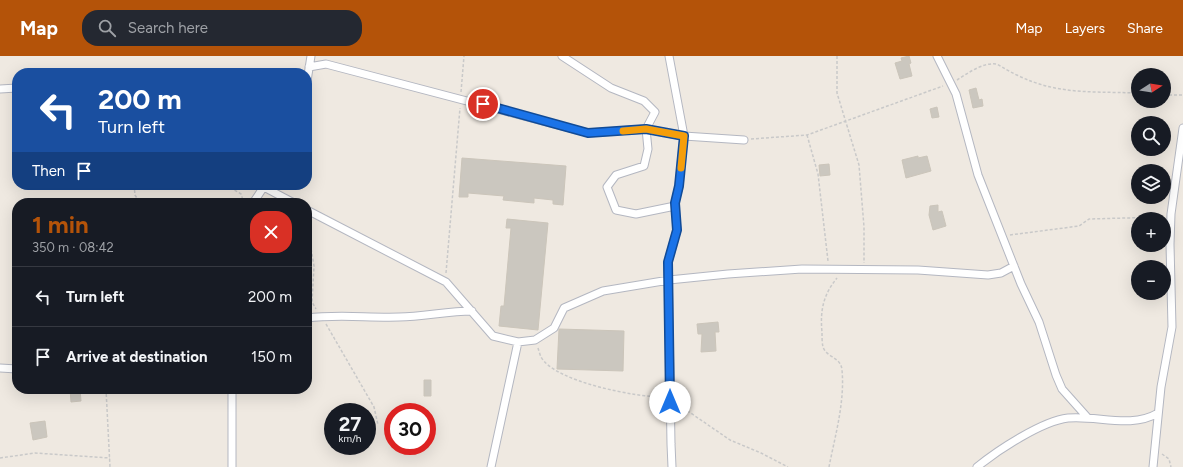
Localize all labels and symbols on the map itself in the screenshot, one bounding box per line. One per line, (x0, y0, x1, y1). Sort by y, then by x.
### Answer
north arrow (1131, 68, 1171, 108)
pin (466, 87, 500, 121)
position arrow (649, 381, 691, 423)
speed limit sign: 30 (384, 403, 436, 455)

